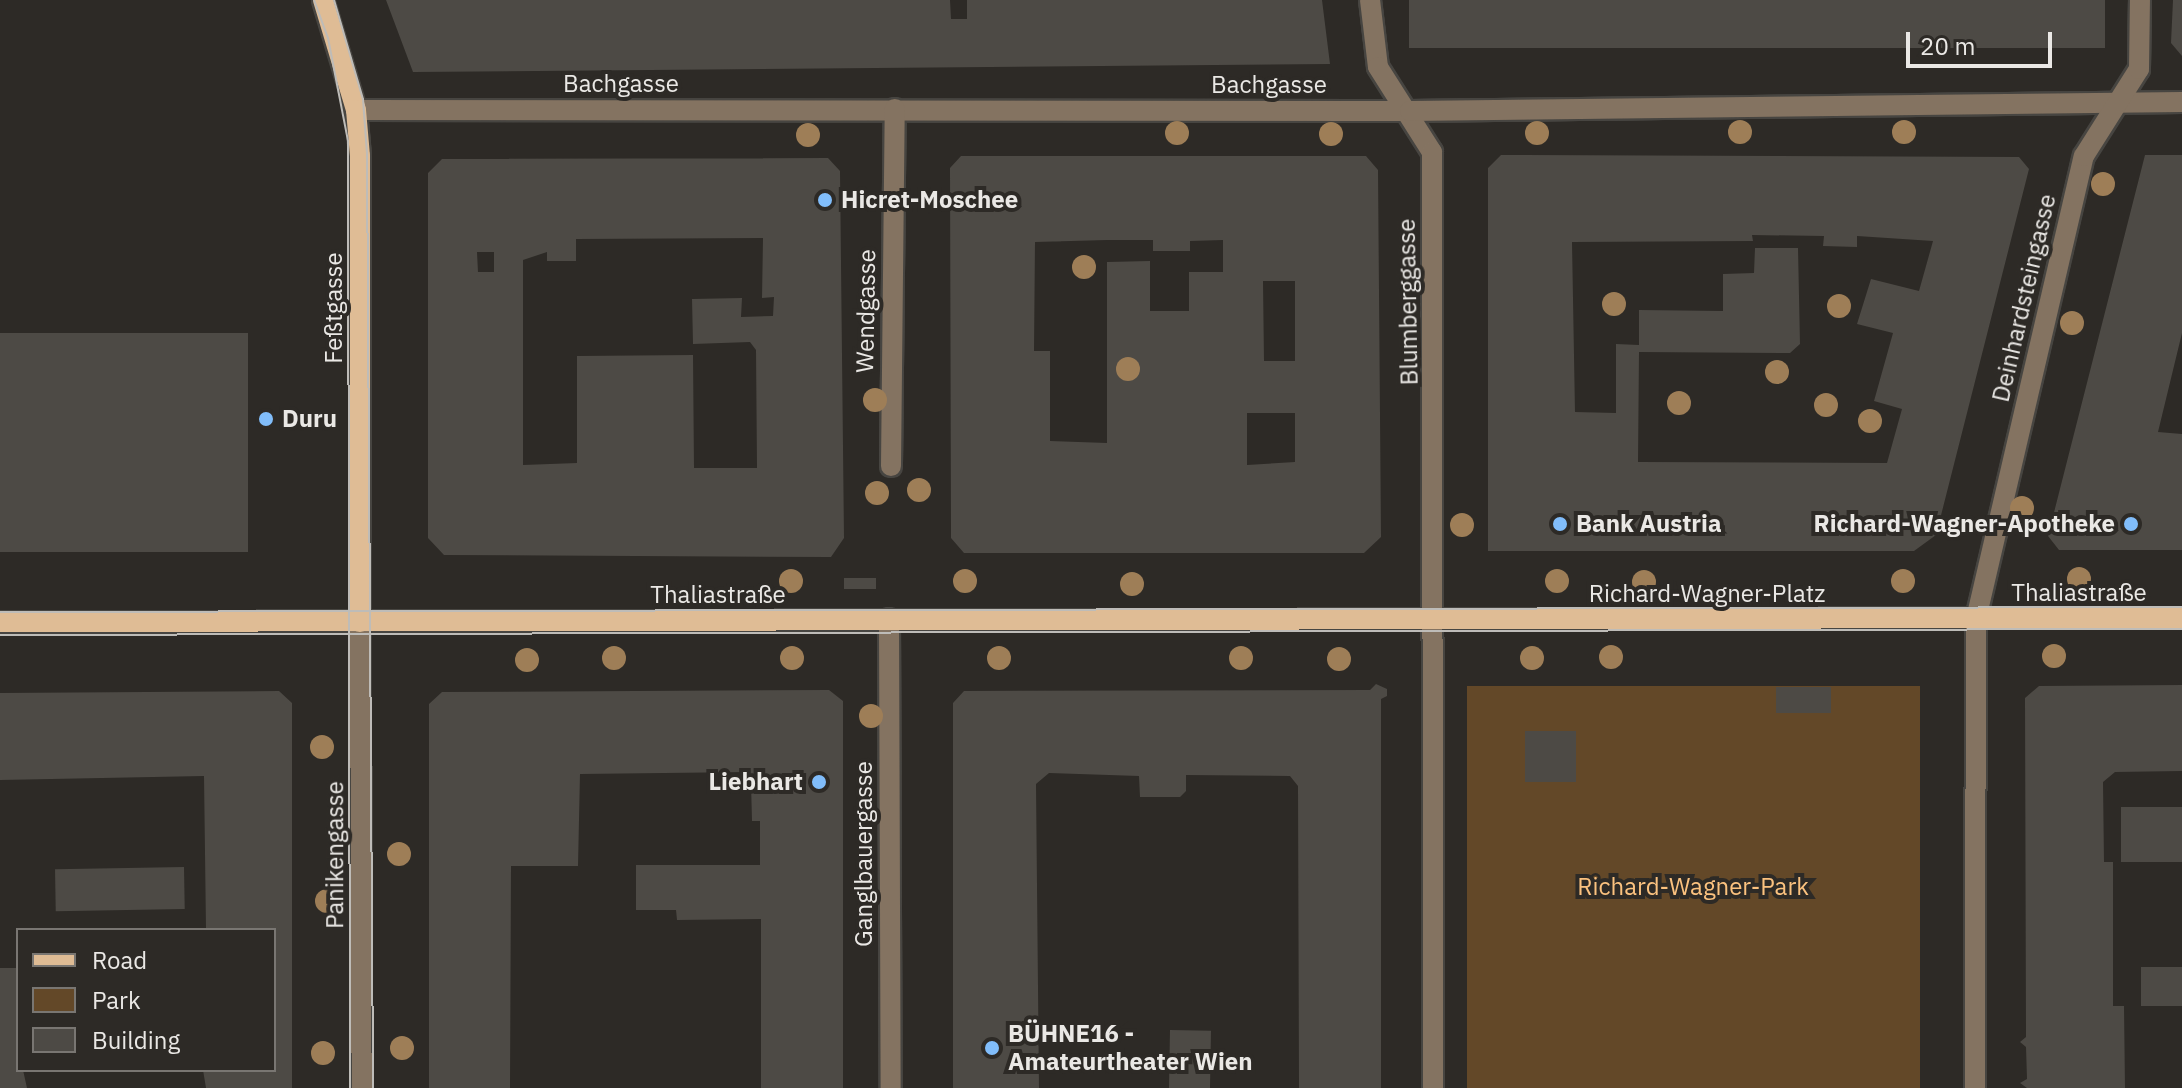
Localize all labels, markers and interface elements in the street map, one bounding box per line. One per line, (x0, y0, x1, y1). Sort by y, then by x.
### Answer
scale bar (1910, 16, 2056, 66)
text: 20 m (1920, 30, 1975, 62)
street label: Bachgasse (563, 70, 679, 98)
street label: Bachgasse (1211, 71, 1327, 99)
place label: Hicret-Moschee (841, 186, 1018, 214)
marker: Hicret-Moschee (816, 191, 834, 209)
street label: Deinhardsteingasse (1986, 191, 2062, 405)
street label: Blumberggasse (1392, 218, 1424, 386)
street label: Wendgasse (851, 249, 881, 373)
street label: Feßtgasse (320, 252, 348, 364)
place label: Duru (282, 405, 337, 433)
marker: Duru (257, 410, 275, 428)
place label: Bank Austria (1576, 510, 1722, 538)
place label: Richard-Wagner-Apotheke (1814, 510, 2115, 538)
marker: Bank Austria (1551, 515, 1569, 533)
marker: Richard-Wagner-Apotheke (2122, 515, 2140, 533)
street label: Thaliastraße (2011, 579, 2147, 607)
street label: Richard-Wagner-Platz (1589, 580, 1825, 608)
street label: Thaliastraße (650, 581, 786, 609)
street label: Ganglbauergasse (850, 761, 878, 947)
place label: Liebhart (708, 768, 803, 796)
marker: Liebhart (810, 773, 828, 791)
street label: Panikengasse (321, 781, 349, 929)
park label: Richard-Wagner-Park (1577, 873, 1809, 901)
legend (16, 928, 276, 1072)
text: Road (92, 944, 147, 976)
text: Park (92, 984, 141, 1016)
place label: BÜHNE16 - Amateurtheater Wien (1008, 1020, 1253, 1076)
text: Building (92, 1024, 180, 1056)
marker: BÜHNE16 - Amateurtheater Wien (983, 1039, 1001, 1057)

